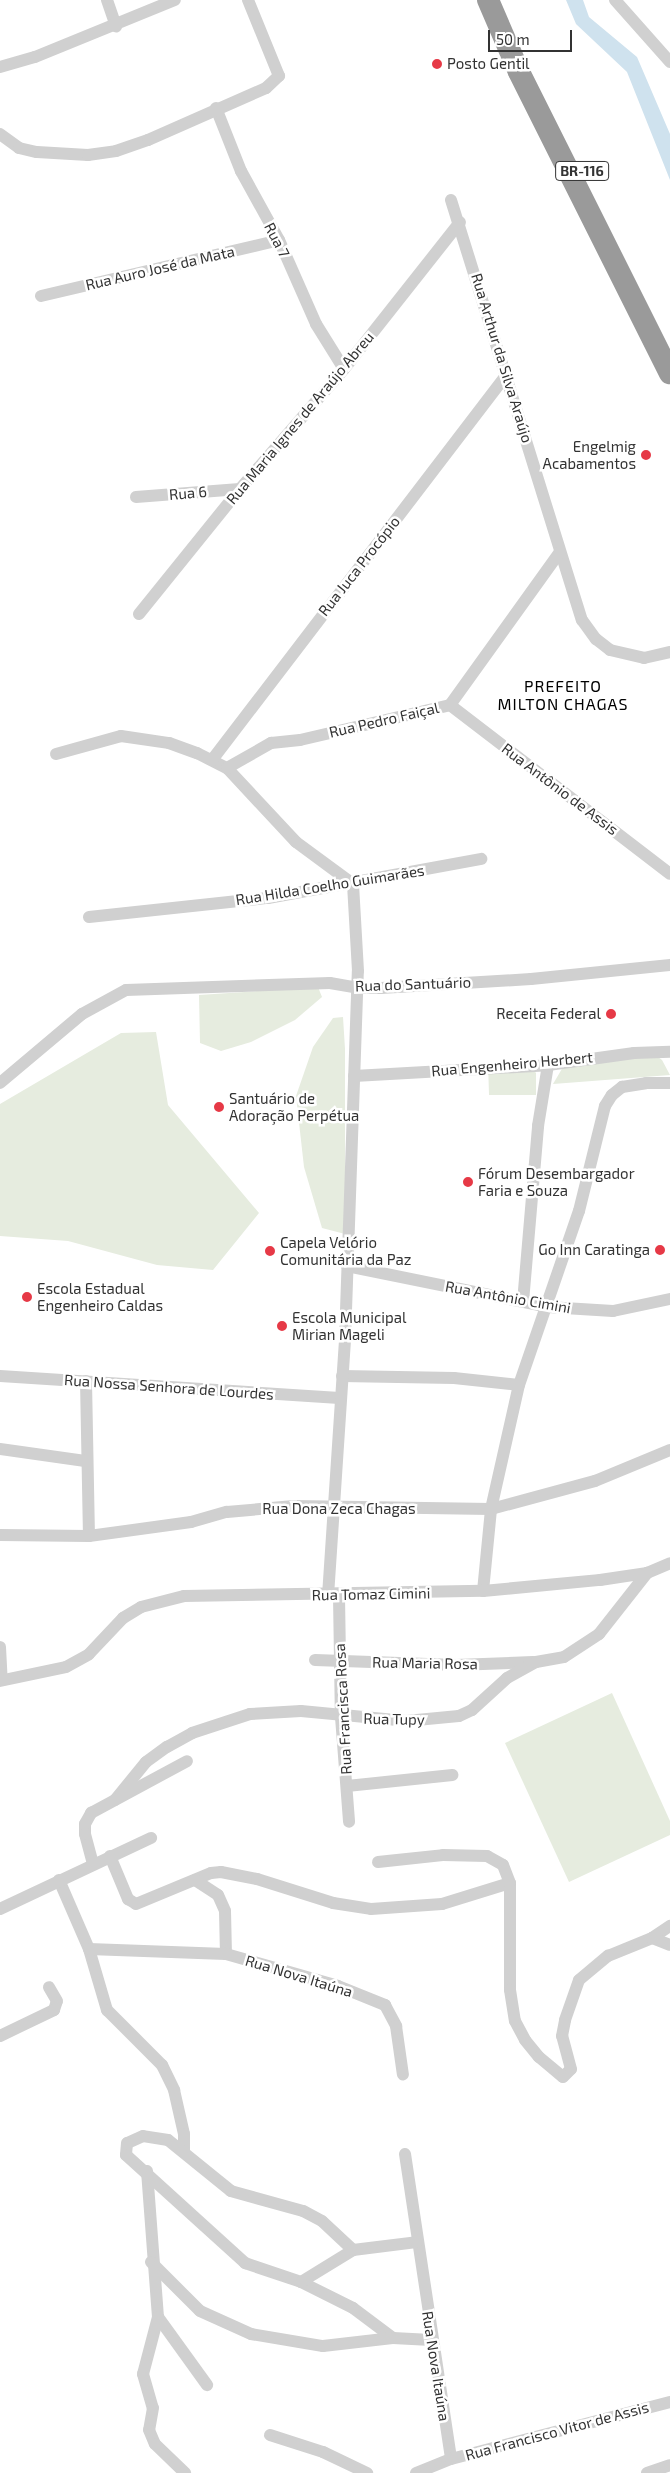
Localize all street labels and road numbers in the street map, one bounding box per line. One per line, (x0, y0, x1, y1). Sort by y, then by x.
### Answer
road number: BR-116 (554, 160, 610, 182)
street label: Rua 7 (261, 219, 293, 261)
street label: Rua Auro José da Mata (83, 242, 237, 294)
street label: Rua Arthur da Silva Araújo (467, 271, 537, 445)
street label: Rua Maria Ignes de Araújo Abreu (222, 328, 378, 508)
street label: Rua 6 (168, 482, 208, 504)
street label: Rua Juca Procópio (314, 512, 404, 620)
street label: Rua Pedro Faiçal (327, 699, 441, 741)
street label: Rua Antônio de Assis (498, 739, 622, 839)
street label: Rua Hilda Coelho Guimarães (234, 861, 426, 909)
street label: Rua do Santuário (355, 973, 471, 995)
street label: Rua Engenheiro Herbert (430, 1048, 594, 1080)
street label: Rua Antônio Cimini (444, 1277, 572, 1317)
street label: Rua Nossa Senhora de Lourdes (64, 1371, 274, 1403)
street label: Rua Dona Zeca Chagas (262, 1500, 416, 1518)
street label: Rua Tomaz Cimini (311, 1584, 431, 1604)
street label: Rua Francisca Rosa (331, 1643, 355, 1775)
street label: Rua Maria Rosa (372, 1653, 478, 1673)
street label: Rua Tupy (363, 1709, 425, 1729)
street label: Rua Nova Itaúna (243, 1951, 355, 2001)
street label: Rua Nova Itaúna (418, 2310, 454, 2422)
street label: Rua Francisco Vitor de Assis (463, 2398, 651, 2464)

